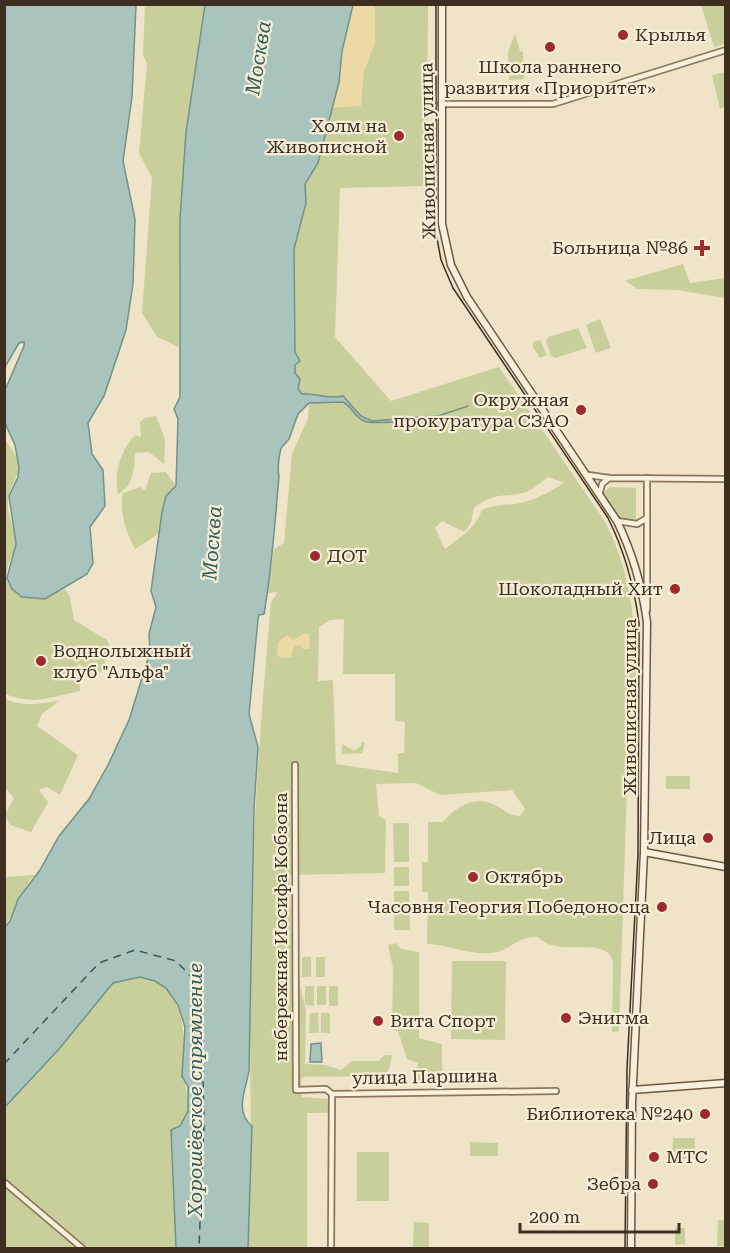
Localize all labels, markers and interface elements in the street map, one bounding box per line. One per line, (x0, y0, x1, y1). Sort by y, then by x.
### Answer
water label: Москва (240, 19, 276, 98)
place label: Крылья (635, 24, 706, 45)
marker: Крылья (616, 28, 630, 42)
marker: Школа раннего развития «Приоритет» (543, 40, 557, 54)
place label: Школа раннего развития «Приоритет» (444, 56, 656, 98)
street label: Живописная улица (415, 62, 440, 240)
place label: Холм на Живописной (266, 115, 387, 157)
marker: Холм на Живописной (392, 129, 406, 143)
place label: Больница №86 (552, 237, 688, 258)
marker: Больница №86 (693, 239, 711, 257)
place label: Окружная прокуратура СЗАО (393, 389, 569, 431)
marker: Окружная прокуратура СЗАО (574, 403, 588, 417)
water label: Москва (197, 505, 227, 582)
place label: ДОТ (327, 545, 367, 566)
marker: ДОТ (308, 549, 322, 563)
place label: Шоколадный Хит (498, 578, 663, 599)
marker: Шоколадный Хит (668, 582, 682, 596)
street label: Живописная улица (619, 618, 640, 796)
place label: Воднолыжный клуб "Альфа" (53, 640, 191, 682)
marker: Воднолыжный клуб "Альфа" (34, 654, 48, 668)
street label: набережная Иосифа Кобзона (270, 792, 291, 1061)
place label: Лица (648, 827, 696, 848)
marker: Лица (701, 831, 715, 845)
place label: Октябрь (485, 866, 563, 887)
marker: Октябрь (466, 870, 480, 884)
place label: Часовня Георгия Победоносца (367, 896, 650, 917)
marker: Часовня Георгия Победоносца (655, 900, 669, 914)
water label: Хорошёвское спрямление (183, 963, 207, 1218)
place label: Энигма (578, 1007, 649, 1028)
place label: Вита Спорт (390, 1010, 496, 1031)
marker: Энигма (559, 1011, 573, 1025)
marker: Вита Спорт (371, 1014, 385, 1028)
street label: улица Паршина (352, 1065, 498, 1088)
place label: Библиотека №240 (526, 1103, 693, 1124)
marker: Библиотека №240 (698, 1107, 712, 1121)
place label: МТС (666, 1146, 708, 1167)
marker: МТС (647, 1150, 661, 1164)
place label: Зебра (587, 1173, 641, 1194)
marker: Зебра (646, 1177, 660, 1191)
scale bar (520, 1196, 679, 1234)
text: 200 m (529, 1206, 580, 1227)

